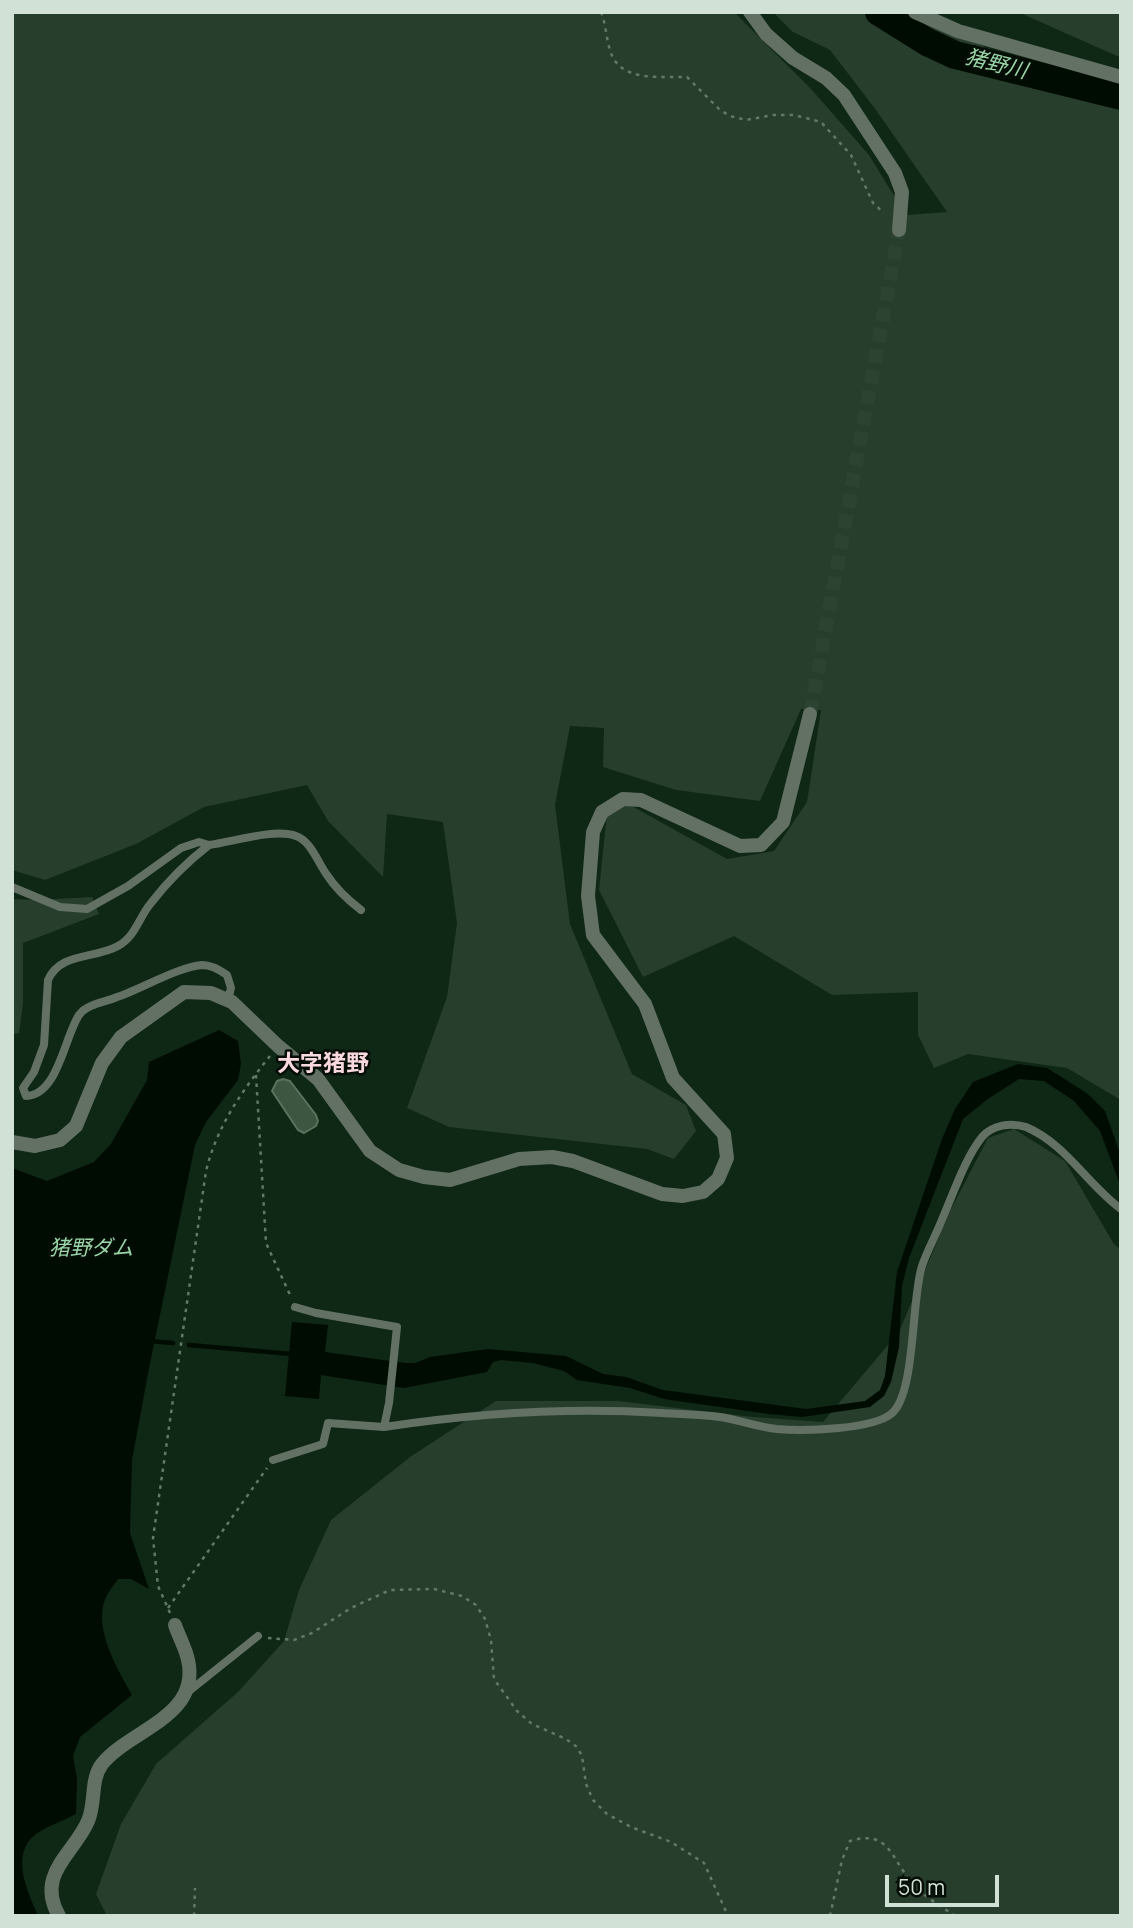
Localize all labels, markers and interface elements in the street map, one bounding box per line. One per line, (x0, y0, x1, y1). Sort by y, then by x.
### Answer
water label: 猪野川 (962, 45, 1030, 85)
district label: 大字猪野 (277, 1051, 369, 1079)
water label: 猪野ダム (49, 1236, 133, 1262)
scale bar (888, 1862, 1002, 1906)
text: 50 m (898, 1873, 945, 1901)

